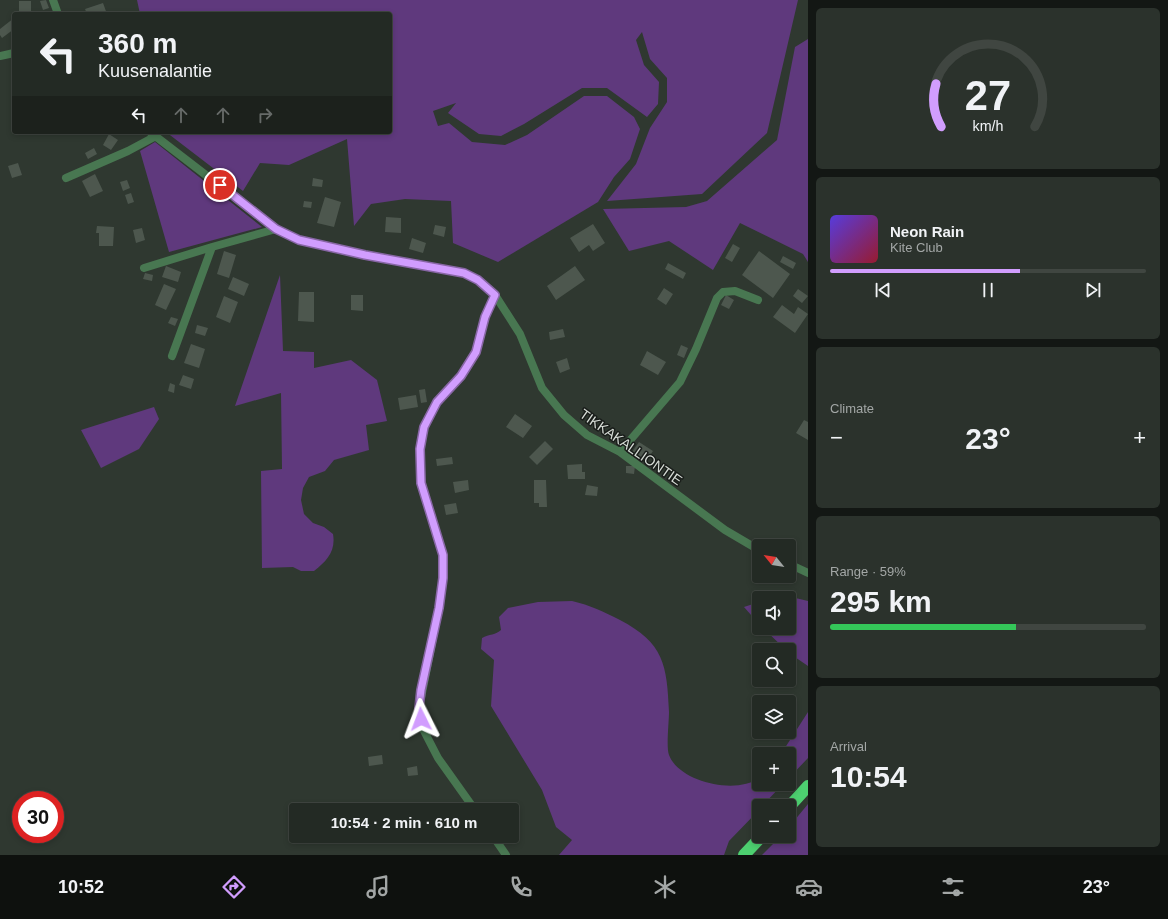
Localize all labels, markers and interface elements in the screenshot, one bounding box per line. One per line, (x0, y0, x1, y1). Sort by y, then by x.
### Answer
icon: left (32, 28, 84, 80)
text: 360 m (98, 28, 177, 59)
text: Kuusenalantie (98, 61, 212, 81)
text: 27 (965, 72, 1011, 119)
icon: left (128, 104, 150, 126)
icon: ahead (170, 104, 192, 126)
icon: ahead (212, 104, 234, 126)
icon: right (254, 104, 276, 126)
text: km/h (973, 117, 1004, 133)
pin (203, 168, 237, 202)
icon: arrive (209, 174, 231, 196)
text: Neon Rain (890, 223, 964, 240)
text: Kite Club (890, 240, 943, 255)
icon: previous (872, 279, 894, 301)
icon: pause (977, 279, 999, 301)
icon: next (1082, 279, 1104, 301)
text: Climate (830, 401, 874, 416)
street label: TIKKAKALLIONTIE (577, 406, 685, 488)
text: 23° (965, 422, 1011, 455)
text: − (830, 425, 843, 450)
text: + (1133, 425, 1146, 450)
north arrow (752, 539, 796, 583)
map controls (752, 539, 796, 843)
text: Range · 59% (830, 564, 906, 579)
text: 295 km (830, 585, 932, 618)
button: sound (752, 591, 796, 635)
button: search (752, 643, 796, 687)
button: layers (752, 695, 796, 739)
position arrow (400, 698, 442, 740)
text: Arrival (830, 739, 867, 754)
button: + (752, 747, 796, 791)
text: 10:54 (830, 760, 907, 793)
speed limit sign: 30 (12, 791, 64, 843)
button: − (752, 799, 796, 843)
text: 10:54 · 2 min · 610 m (331, 814, 477, 831)
icon: directions (220, 873, 248, 901)
icon: music (364, 873, 392, 901)
icon: phone (507, 873, 535, 901)
icon: climate (651, 873, 679, 901)
icon: car (795, 873, 823, 901)
icon: filters (939, 873, 967, 901)
text: 10:52 (58, 877, 104, 897)
text: 23° (1083, 877, 1110, 897)

